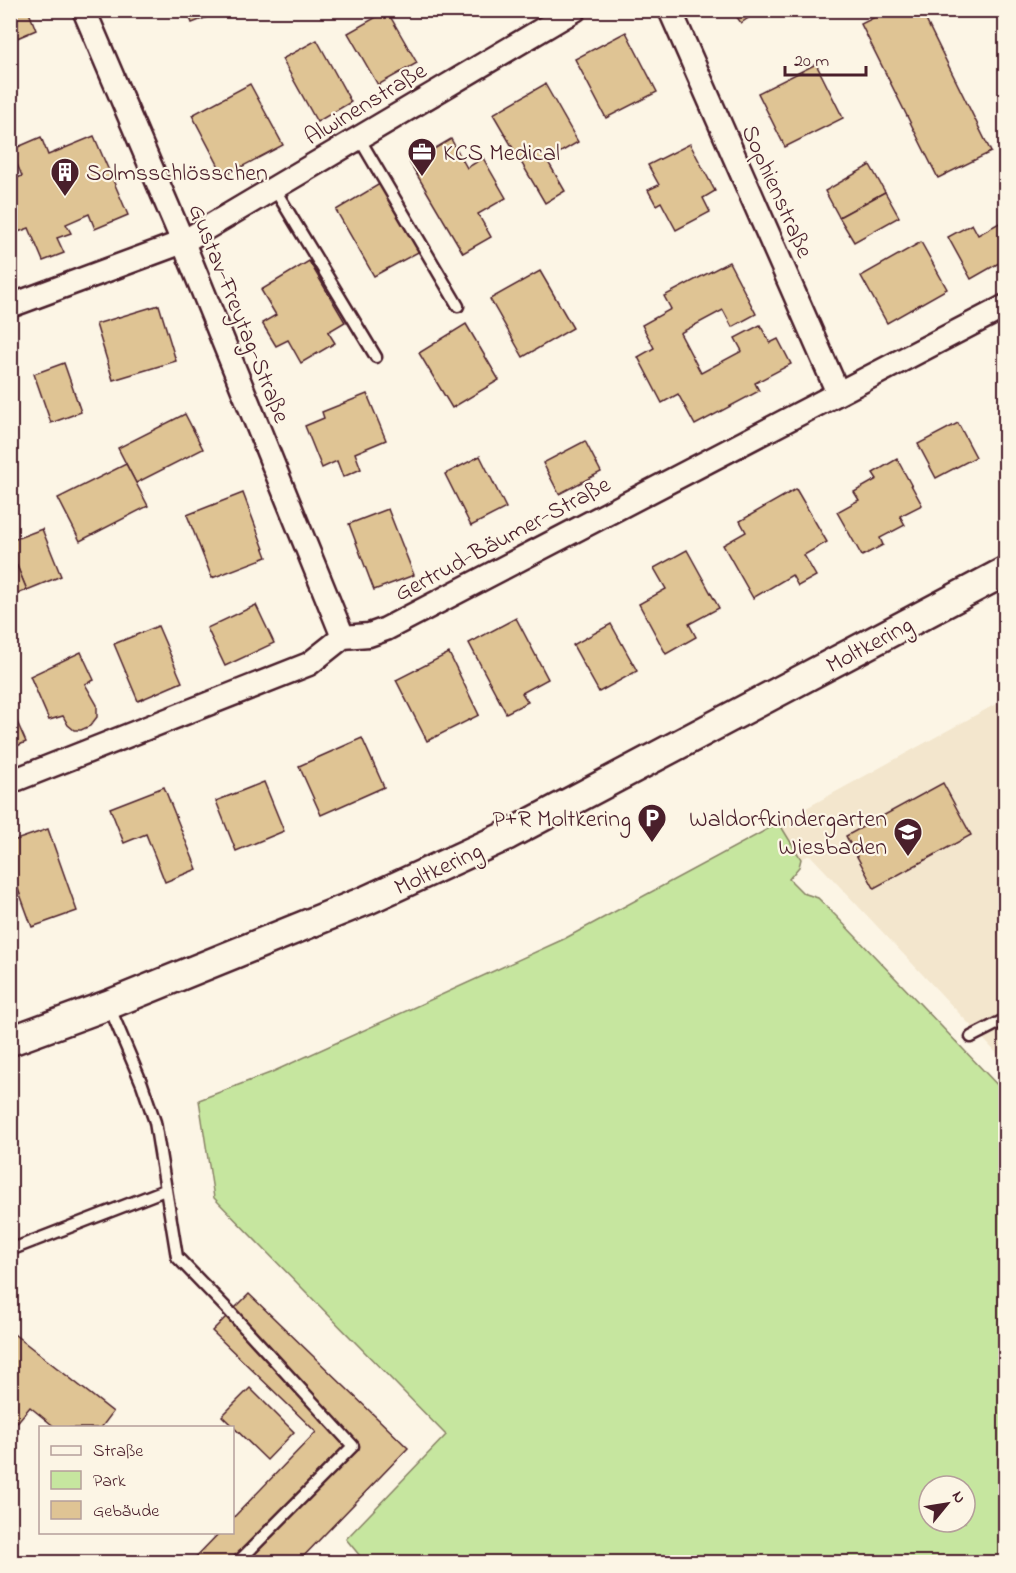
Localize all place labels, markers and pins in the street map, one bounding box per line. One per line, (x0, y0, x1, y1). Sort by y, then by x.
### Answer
office icon: KCS Medical (406, 136, 438, 178)
place label: KCS Medical (443, 137, 560, 172)
building icon: Solmsschlösschen (49, 156, 81, 198)
place label: Solmsschlösschen (86, 157, 268, 192)
parking icon: P+R Moltkering (636, 802, 668, 844)
place label: P+R Moltkering (492, 803, 631, 838)
place label: Waldorfkindergarten Wiesbaden (689, 803, 887, 866)
school or university icon: Waldorfkindergarten Wiesbaden (892, 816, 924, 858)

